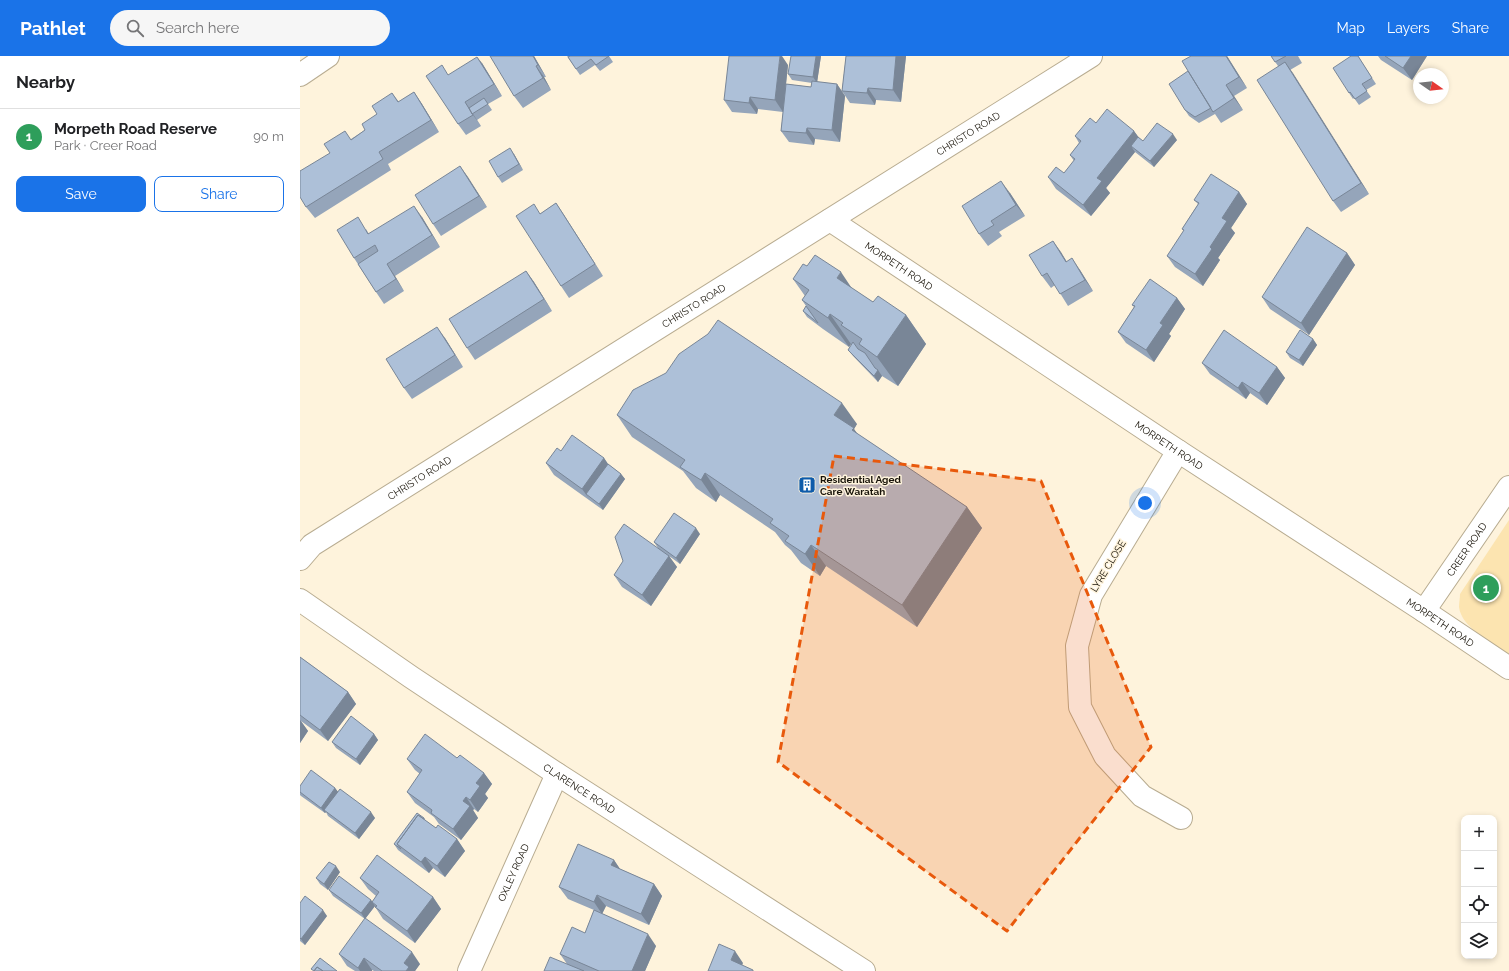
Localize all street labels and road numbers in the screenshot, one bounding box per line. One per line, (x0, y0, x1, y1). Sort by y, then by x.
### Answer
street label: CHRISTO ROAD (934, 109, 1002, 157)
street label: MORPETH ROAD (863, 239, 935, 292)
street label: CHRISTO ROAD (660, 281, 727, 330)
street label: MORPETH ROAD (1133, 419, 1205, 471)
street label: CHRISTO ROAD (385, 454, 453, 502)
street label: CREER ROAD (1444, 520, 1489, 578)
street label: LYRE CLOSE (1088, 538, 1128, 594)
street label: MORPETH ROAD (1405, 596, 1476, 649)
street label: CLARENCE ROAD (542, 761, 617, 815)
street label: OXLEY ROAD (495, 842, 531, 903)

